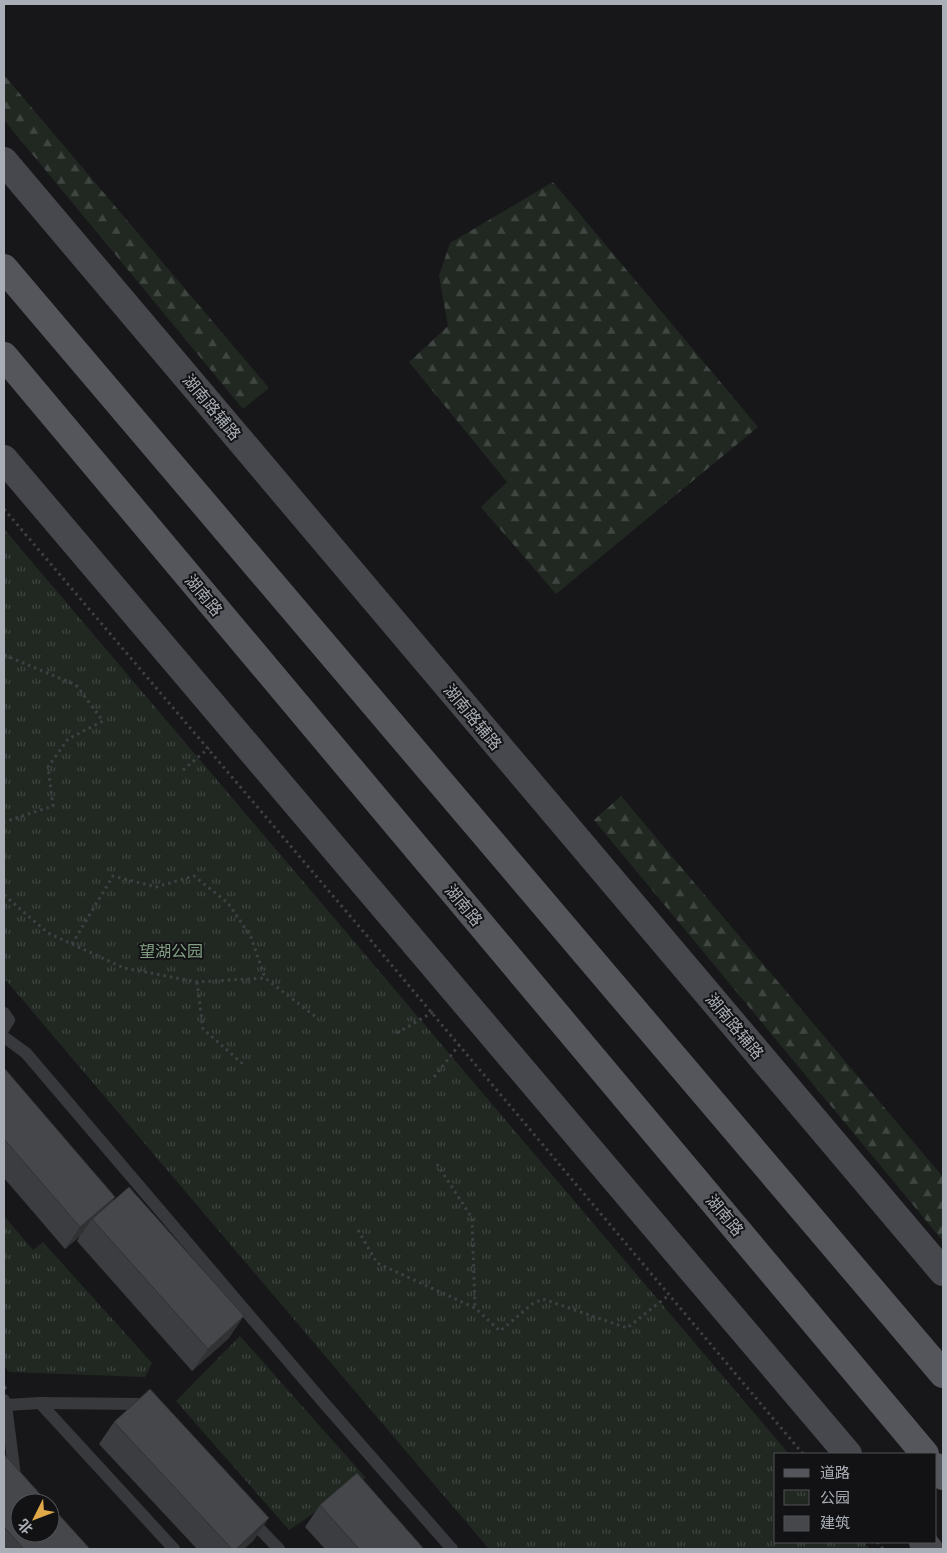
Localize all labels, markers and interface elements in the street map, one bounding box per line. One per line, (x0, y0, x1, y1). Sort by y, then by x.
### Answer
street label: 湖南路辅路 (178, 370, 245, 445)
street label: 湖南路 (180, 570, 227, 620)
street label: 湖南路辅路 (439, 680, 506, 755)
street label: 湖南路 (440, 880, 487, 930)
park label: 望湖公园 (139, 941, 203, 962)
street label: 湖南路辅路 (701, 989, 768, 1064)
street label: 湖南路 (701, 1190, 748, 1240)
legend (774, 1453, 937, 1543)
text: 道路 (820, 1463, 850, 1482)
text: 公园 (820, 1488, 850, 1507)
north arrow (10, 1493, 60, 1543)
text: 建筑 (820, 1513, 850, 1532)
text: 北 (14, 1515, 37, 1538)

